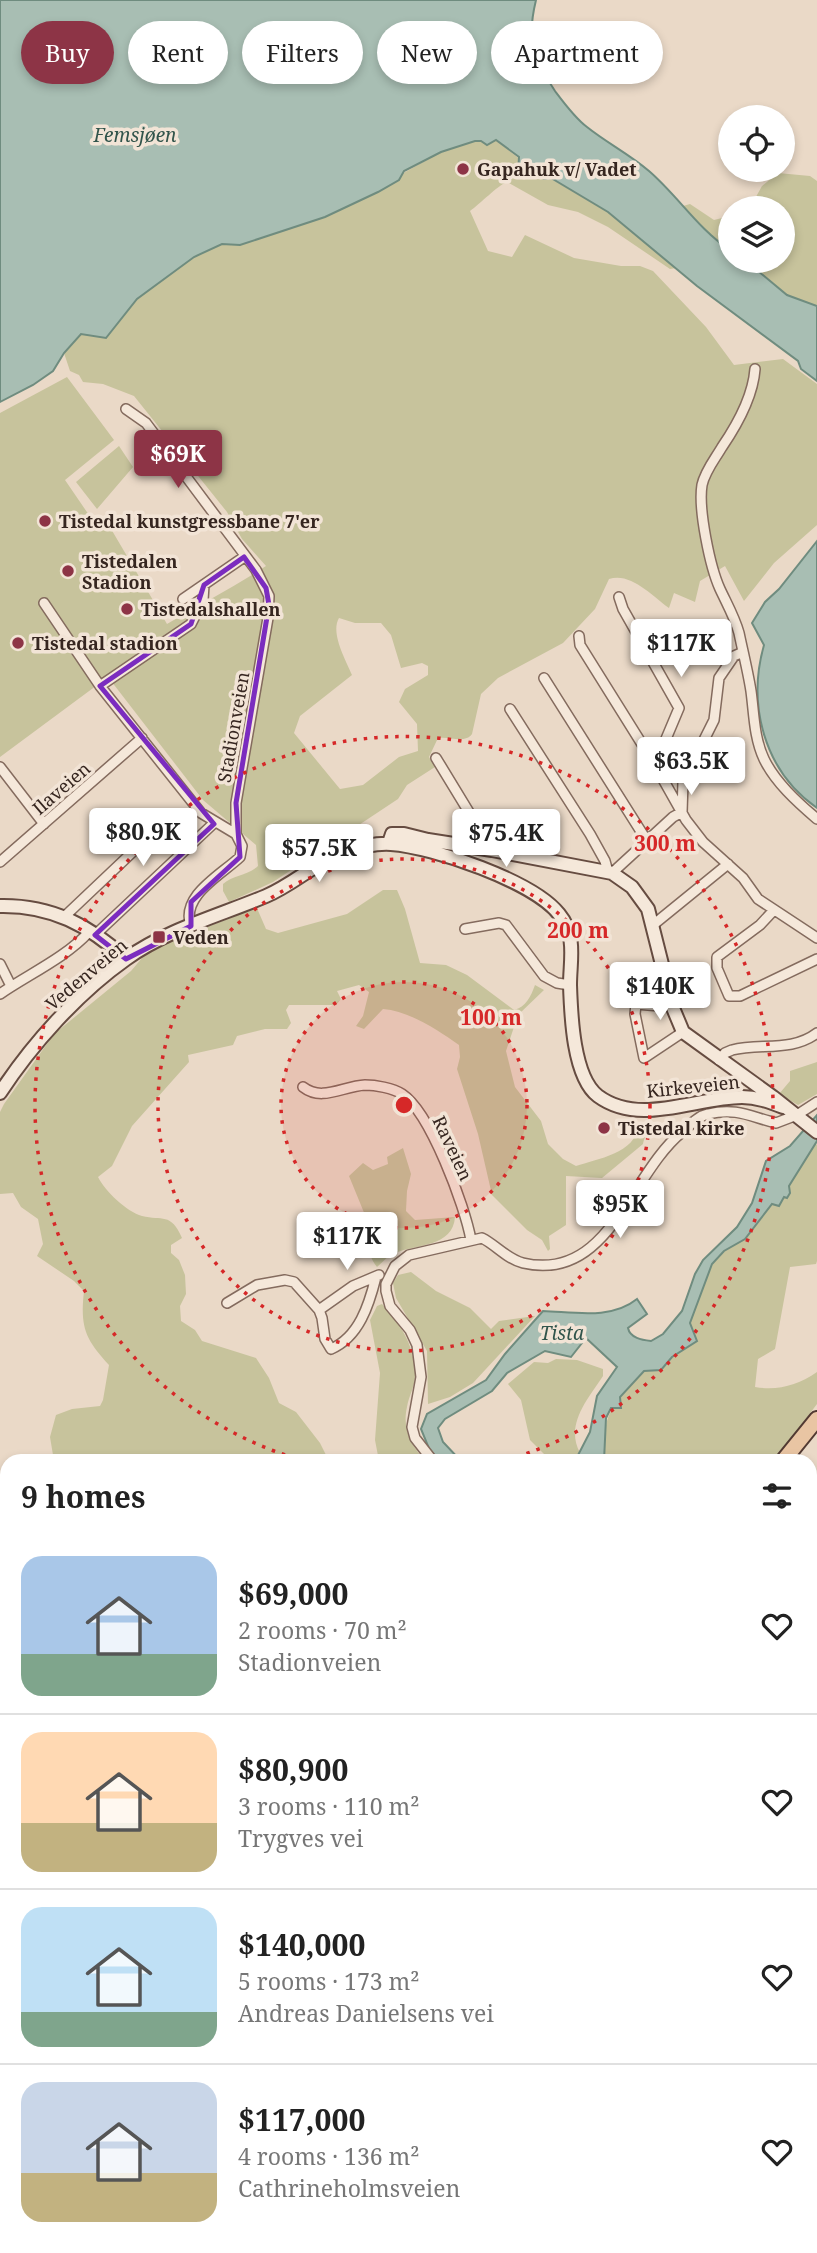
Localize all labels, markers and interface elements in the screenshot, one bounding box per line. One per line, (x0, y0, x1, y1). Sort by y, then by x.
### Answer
chip: Buy (21, 21, 114, 84)
chip: Rent (128, 21, 228, 84)
chip: Filters (242, 21, 363, 84)
chip: New (377, 21, 477, 84)
chip: Apartment (491, 21, 663, 84)
map controls (718, 105, 795, 273)
button: locate (718, 105, 795, 182)
water label: Femsjøen (93, 122, 177, 148)
place label: Gapahuk v/ Vadet (477, 157, 637, 181)
marker: Gapahuk v/ Vadet (455, 161, 471, 177)
button: layers (718, 196, 795, 273)
pin: $69K (137, 430, 219, 490)
text: $69K (150, 437, 206, 469)
place label: Tistedal kunstgressbane 7'er (59, 509, 320, 533)
marker: Tistedal kunstgressbane 7'er (37, 513, 53, 529)
place label: Tistedalen Stadion (82, 549, 177, 594)
marker: Tistedalen Stadion (60, 563, 76, 579)
place label: Tistedalshallen (141, 597, 281, 621)
marker: Tistedalshallen (119, 601, 135, 617)
pin: $117K (632, 620, 730, 679)
text: $117K (647, 626, 715, 658)
place label: Tistedal stadion (32, 631, 178, 655)
marker: Tistedal stadion (10, 635, 26, 651)
street label: Stadionveien (211, 669, 255, 784)
pin: $63.5K (634, 738, 748, 797)
text: $63.5K (653, 744, 729, 776)
street label: Ilaveien (27, 756, 95, 820)
pin: $80.9K (86, 808, 200, 868)
pin: $75.4K (449, 810, 563, 869)
text: $80.9K (105, 815, 181, 847)
text: $75.4K (468, 816, 544, 848)
pin: $57.5K (262, 824, 376, 884)
text: 300 m (634, 829, 696, 857)
text: $57.5K (281, 831, 357, 863)
text: 200 m (547, 916, 609, 944)
place label: Veden (173, 925, 229, 949)
marker: Veden (151, 929, 167, 945)
street label: Vedenveien (40, 932, 132, 1015)
pin: $140K (611, 962, 709, 1022)
text: $140K (626, 969, 694, 1001)
text: 100 m (460, 1003, 522, 1031)
street label: Kirkeveien (645, 1069, 741, 1103)
centre of rings (392, 1093, 416, 1117)
street label: Raveien (428, 1112, 479, 1185)
place label: Tistedal kirke (618, 1116, 744, 1140)
marker: Tistedal kirke (596, 1120, 612, 1136)
pin: $95K (579, 1180, 661, 1240)
text: $95K (592, 1187, 648, 1219)
pin: $117K (298, 1212, 396, 1272)
text: $117K (313, 1219, 381, 1251)
water label: Tista (540, 1320, 584, 1346)
text: 9 homes (21, 1476, 145, 1517)
icon: filters (758, 1477, 796, 1515)
text: $69,000 (238, 1573, 349, 1614)
icon: home (77, 1584, 161, 1668)
icon: heart (758, 1607, 796, 1645)
text: 2 rooms · 70 m² (238, 1614, 407, 1646)
text: Stadionveien (238, 1646, 381, 1678)
text: $80,900 (238, 1749, 349, 1790)
icon: home (77, 1760, 161, 1844)
icon: heart (758, 1783, 796, 1821)
text: 3 rooms · 110 m² (238, 1790, 420, 1822)
text: Trygves vei (238, 1822, 363, 1854)
text: $140,000 (238, 1924, 365, 1965)
icon: home (77, 1935, 161, 2019)
icon: heart (758, 1958, 796, 1996)
text: 5 rooms · 173 m² (238, 1965, 420, 1997)
text: Andreas Danielsens vei (238, 1997, 494, 2029)
text: $117,000 (238, 2099, 365, 2140)
icon: home (77, 2110, 161, 2194)
icon: heart (758, 2133, 796, 2171)
text: 4 rooms · 136 m² (238, 2140, 420, 2172)
text: Cathrineholmsveien (238, 2172, 460, 2204)

